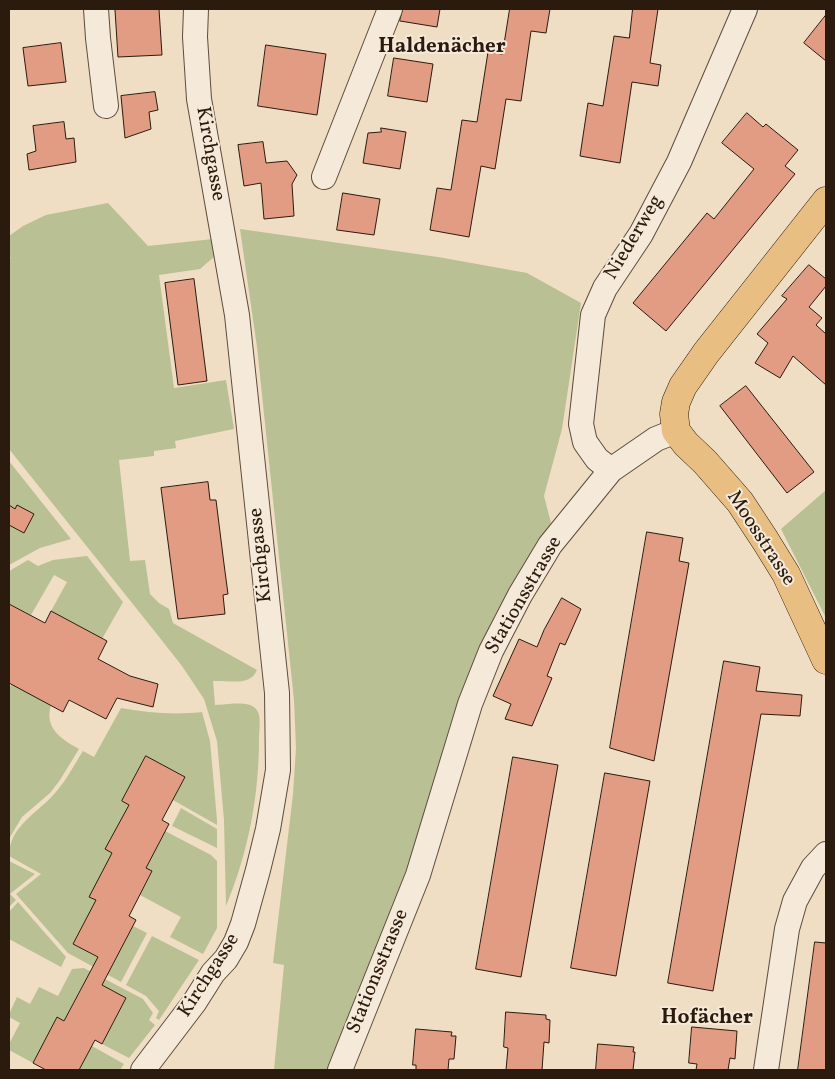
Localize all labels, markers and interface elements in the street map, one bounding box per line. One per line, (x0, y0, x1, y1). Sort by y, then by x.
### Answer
district label: Haldenächer (378, 35, 506, 61)
street label: Kirchgasse (189, 105, 229, 203)
street label: Niederweg (600, 191, 670, 285)
street label: Moosstrasse (720, 487, 800, 591)
street label: Kirchgasse (245, 506, 279, 604)
street label: Stationsstrasse (482, 533, 568, 659)
street label: Stationsstrasse (343, 906, 415, 1038)
street label: Kirchgasse (174, 930, 246, 1022)
district label: Hofächer (661, 1006, 753, 1032)

